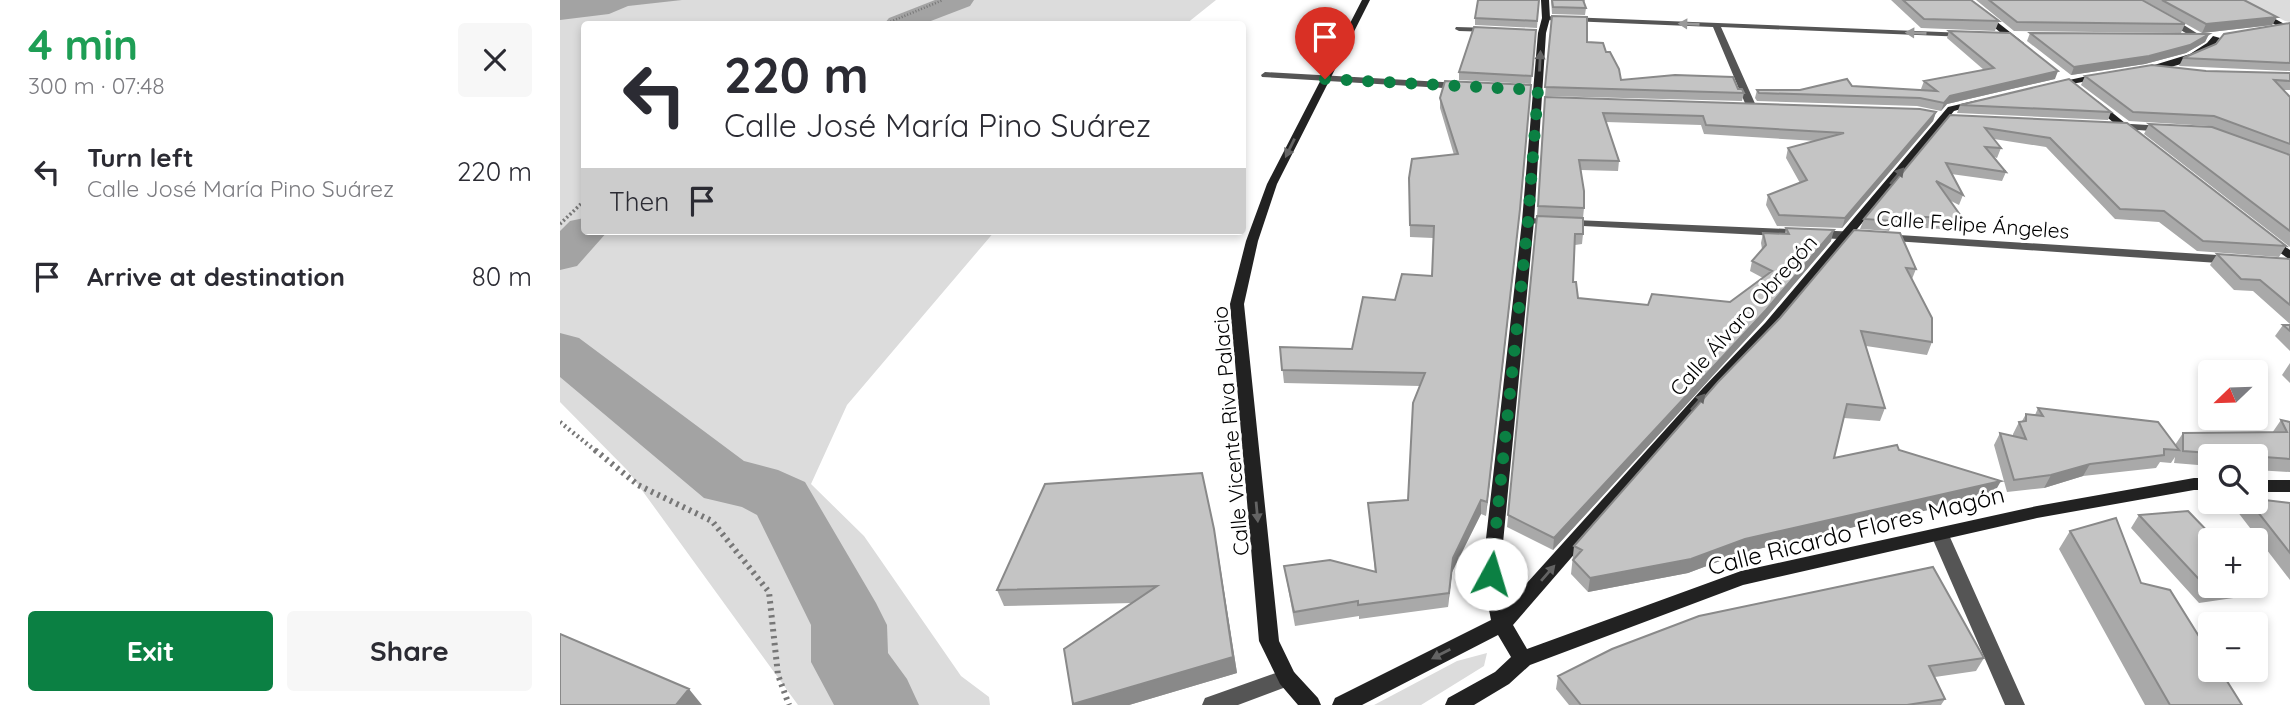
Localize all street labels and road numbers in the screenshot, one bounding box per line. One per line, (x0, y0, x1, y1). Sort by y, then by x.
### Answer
street label: Calle Felipe Ángeles (1876, 204, 2070, 244)
street label: Calle Álvaro Obregón (1664, 229, 1822, 401)
street label: Calle Vicente Riva Palacio (1206, 305, 1254, 557)
street label: Calle Ricardo Flores Magón (1704, 479, 2008, 581)

